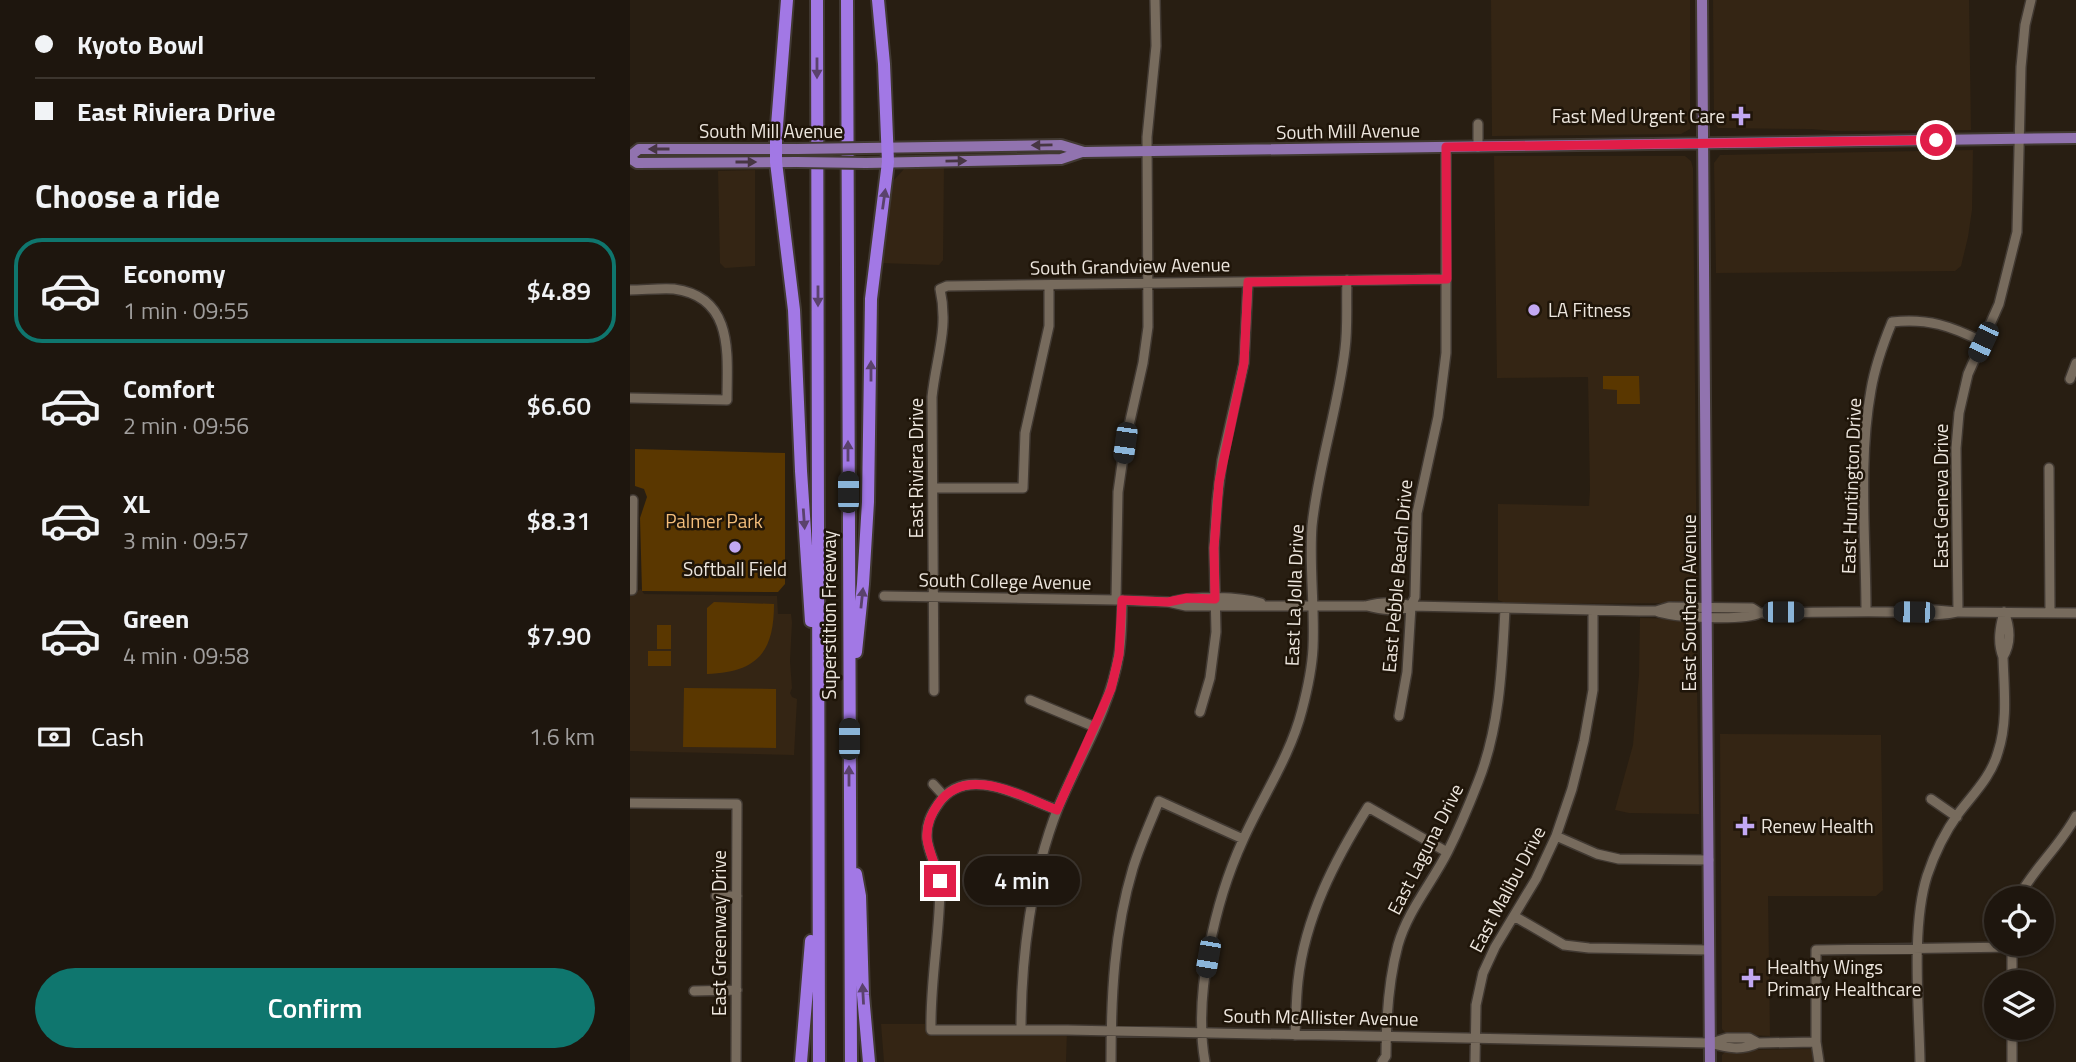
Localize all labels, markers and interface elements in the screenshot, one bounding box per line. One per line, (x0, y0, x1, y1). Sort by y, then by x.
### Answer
text: Kyoto Bowl (77, 25, 204, 64)
one-way arrow (811, 57, 823, 79)
text: East Riviera Drive (77, 92, 276, 131)
place label: Fast Med Urgent Care (1552, 101, 1725, 130)
marker: Fast Med Urgent Care (1731, 106, 1751, 126)
street label: South Mill Avenue (1276, 115, 1420, 146)
street label: South Mill Avenue (699, 116, 843, 145)
route start (1920, 124, 1952, 156)
one-way arrow (1031, 140, 1053, 151)
one-way arrow (647, 143, 669, 155)
one-way arrow (945, 155, 967, 167)
one-way arrow (735, 156, 757, 168)
text: Choose a ride (35, 172, 220, 220)
one-way arrow (878, 188, 889, 210)
street label: South Grandview Avenue (1030, 249, 1230, 282)
text: Economy (123, 254, 225, 293)
icon: car (39, 259, 102, 322)
text: $4.89 (527, 271, 591, 310)
one-way arrow (812, 285, 824, 307)
text: 1 min · 09:55 (123, 293, 249, 328)
place label: LA Fitness (1548, 295, 1631, 324)
marker: LA Fitness (1526, 302, 1542, 318)
car (1965, 319, 2002, 365)
one-way arrow (865, 360, 877, 382)
text: Comfort (123, 369, 215, 408)
icon: car (39, 374, 102, 437)
text: $6.60 (527, 386, 591, 425)
street label: East Huntington Drive (1833, 397, 1868, 575)
street label: East Riviera Drive (901, 398, 930, 538)
text: 2 min · 09:56 (123, 408, 249, 443)
car (1112, 421, 1139, 465)
street label: East Geneva Drive (1926, 424, 1955, 568)
one-way arrow (842, 439, 854, 461)
car (838, 471, 859, 513)
street label: East Pebble Beach Drive (1374, 478, 1419, 674)
text: XL (123, 484, 150, 523)
icon: car (39, 489, 102, 552)
text: $8.31 (527, 501, 591, 540)
park label: Palmer Park (665, 506, 763, 535)
one-way arrow (799, 509, 810, 531)
street label: East Southern Avenue (1674, 515, 1703, 692)
text: 3 min · 09:57 (123, 523, 249, 558)
street label: East La Jolla Drive (1277, 524, 1310, 666)
street label: Superstition Freeway (814, 530, 843, 700)
marker: Softball Field (727, 539, 743, 555)
place label: Softball Field (683, 554, 787, 583)
street label: South College Avenue (918, 564, 1092, 597)
one-way arrow (856, 587, 867, 609)
text: Green (123, 599, 189, 638)
car (1893, 601, 1936, 623)
car (1763, 602, 1805, 623)
icon: car (39, 604, 102, 667)
text: $7.90 (527, 616, 591, 655)
text: 4 min · 09:58 (123, 638, 249, 673)
text: Cash (91, 717, 144, 756)
icon: cash (35, 718, 73, 756)
car (839, 718, 860, 760)
text: 1.6 km (529, 719, 595, 754)
one-way arrow (843, 765, 855, 787)
street label: East Laguna Drive (1379, 778, 1470, 919)
place label: Renew Health (1761, 811, 1874, 840)
marker: Renew Health (1735, 816, 1755, 836)
street label: East Malibu Drive (1461, 820, 1552, 957)
street label: East Greenway Drive (704, 850, 733, 1016)
callout: 4 min (964, 856, 1080, 906)
text: 4 min (994, 863, 1050, 898)
route end (924, 865, 956, 897)
map controls (1984, 886, 2054, 1040)
button: locate (1984, 886, 2054, 956)
car (1195, 934, 1222, 980)
place label: Healthy Wings Primary Healthcare (1767, 952, 1921, 1003)
button: Confirm (35, 968, 595, 1048)
marker: Healthy Wings Primary Healthcare (1741, 968, 1761, 988)
button: layers (1984, 970, 2054, 1040)
one-way arrow (858, 983, 869, 1005)
street label: South McAllister Avenue (1223, 1000, 1419, 1033)

